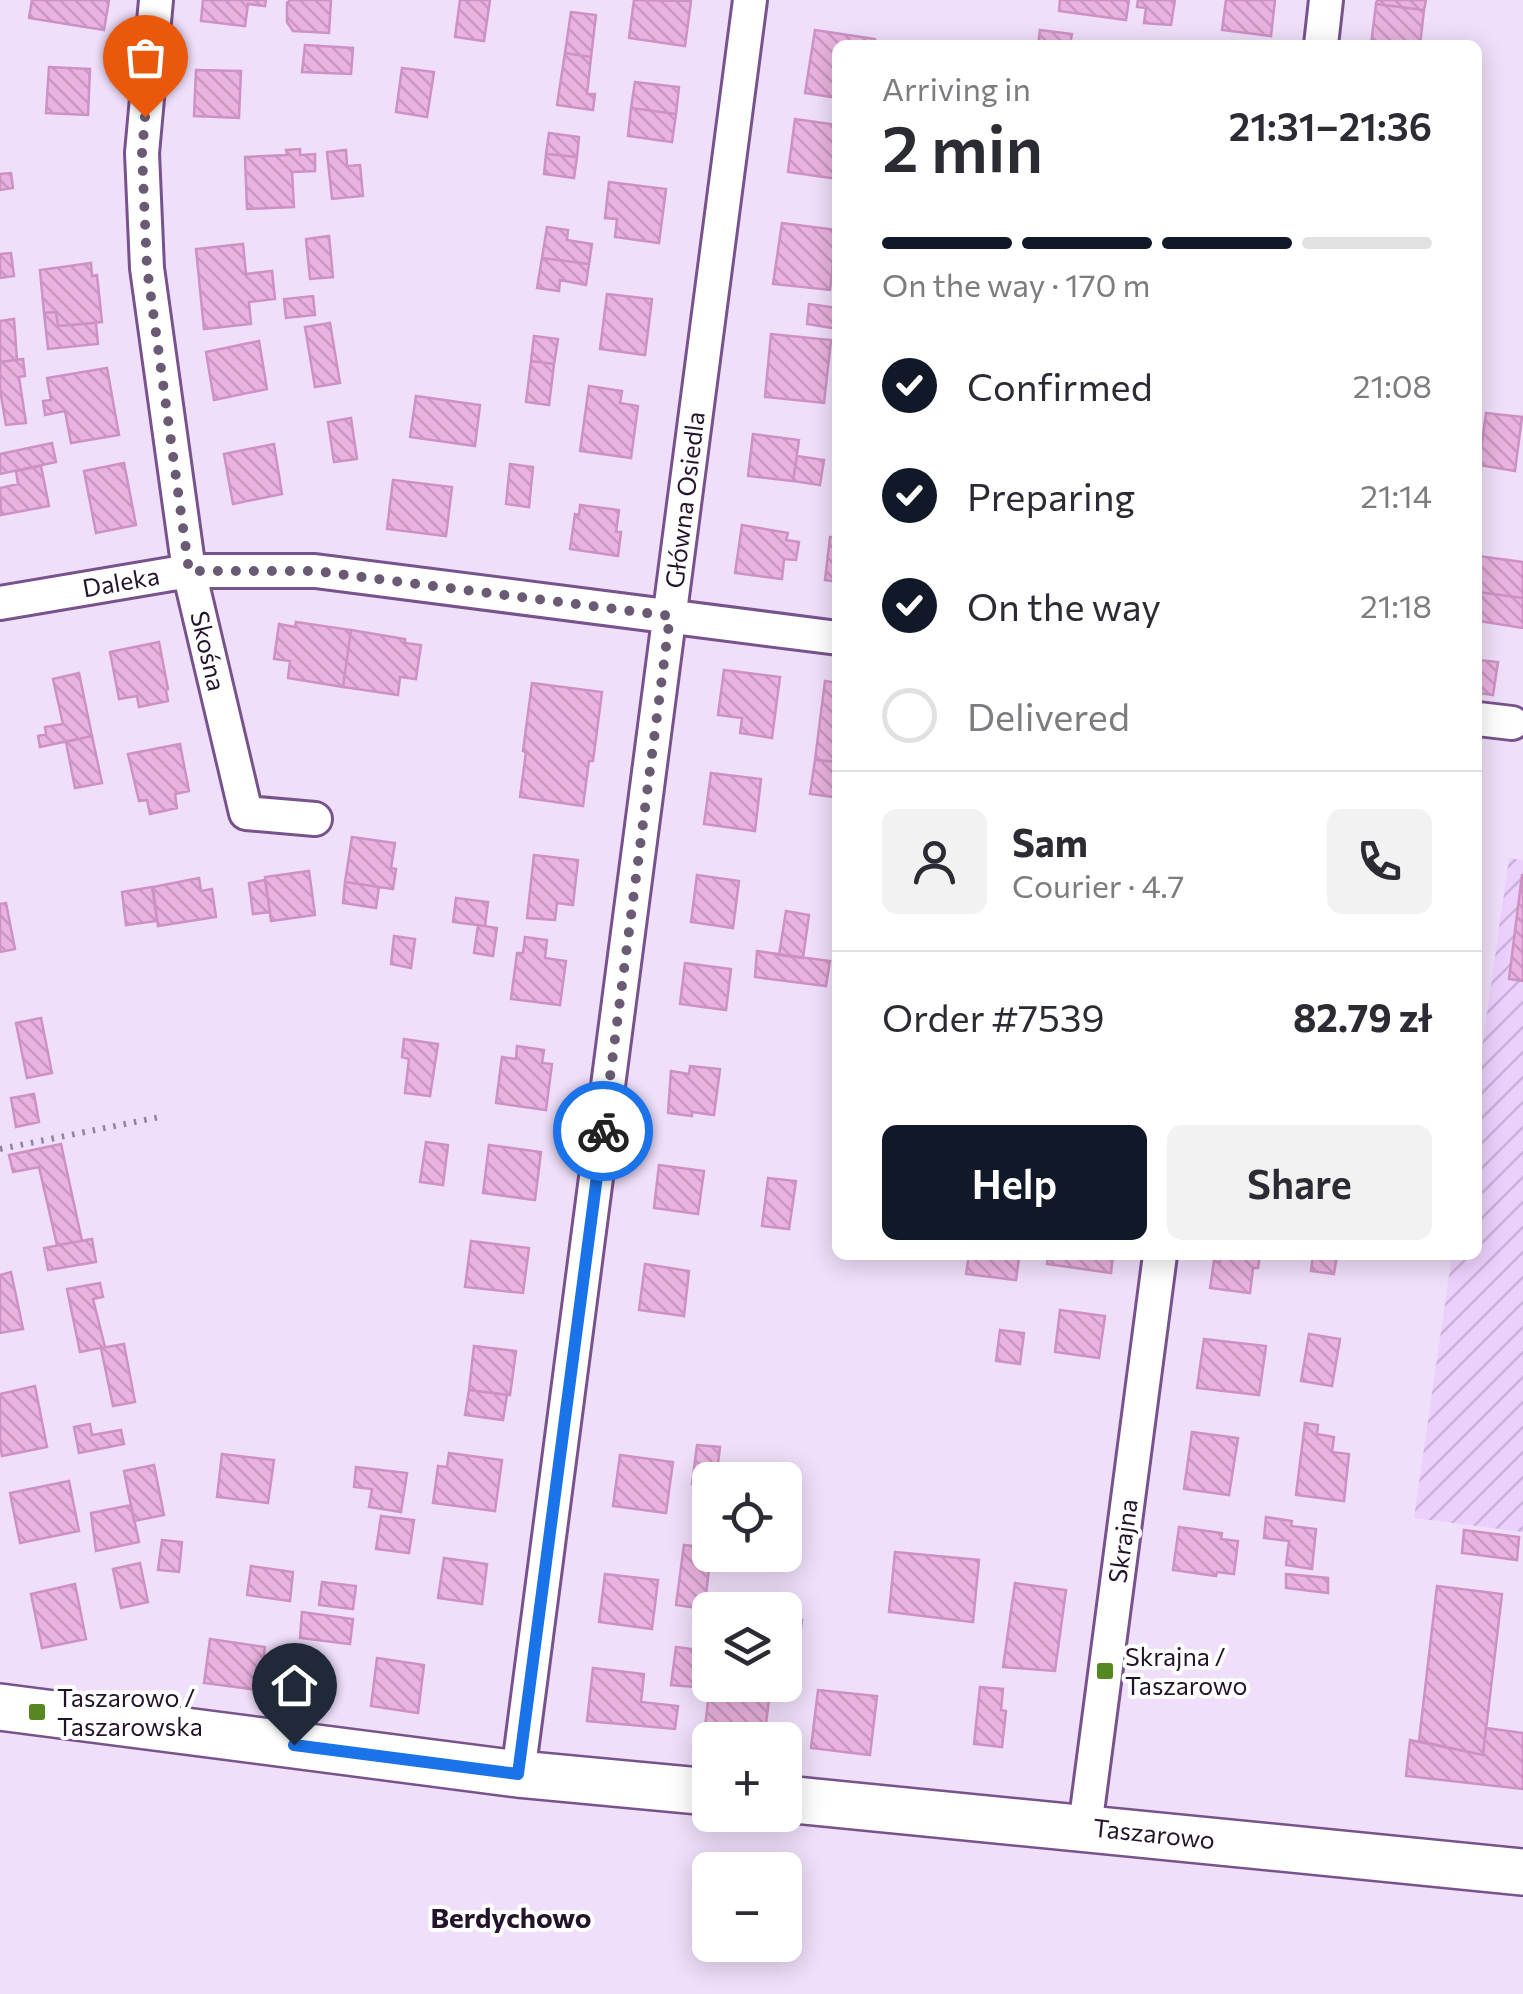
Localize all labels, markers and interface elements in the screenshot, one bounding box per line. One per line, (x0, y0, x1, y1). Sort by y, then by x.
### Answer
pin (103, 15, 188, 118)
icon: bag (118, 30, 173, 85)
text: Arriving in (882, 68, 1031, 108)
text: 21:31–21:36 (1229, 102, 1432, 149)
text: 2 min (882, 106, 1043, 185)
text: On the way · 170 m (882, 264, 1151, 304)
icon: check (882, 358, 937, 413)
text: Confirmed (967, 362, 1153, 409)
text: 21:08 (1353, 365, 1432, 405)
street label: Główna Osiedla (658, 410, 710, 590)
icon: check (882, 468, 937, 523)
text: Preparing (967, 472, 1135, 519)
text: 21:14 (1360, 475, 1432, 515)
street label: Daleka (80, 560, 162, 603)
icon: check (882, 578, 937, 633)
text: On the way (967, 582, 1161, 629)
text: 21:18 (1360, 585, 1432, 625)
street label: Skośna (185, 608, 233, 694)
text: Delivered (967, 692, 1130, 739)
button: person (882, 809, 987, 914)
button: phone (1327, 809, 1432, 914)
text: Sam (1012, 818, 1088, 865)
text: Courier · 4.7 (1012, 865, 1185, 905)
text: Order #7539 (882, 993, 1105, 1040)
text: 82.79 zł (1293, 993, 1432, 1040)
courier (553, 1081, 653, 1181)
icon: bike (576, 1104, 631, 1159)
button: Help (882, 1125, 1147, 1240)
button: Share (1167, 1125, 1432, 1240)
map controls (692, 1462, 802, 1962)
button: locate (692, 1462, 802, 1572)
street label: Skrajna (1101, 1497, 1143, 1585)
button: layers (692, 1592, 802, 1702)
place label: Skrajna / Taszarowo (1125, 1641, 1247, 1700)
pin (252, 1643, 337, 1746)
icon: home (267, 1658, 322, 1713)
marker: Skrajna / Taszarowo (1094, 1660, 1116, 1682)
place label: Taszarowo / Taszarowska (57, 1682, 203, 1741)
marker: Taszarowo / Taszarowska (26, 1701, 48, 1723)
button: + (692, 1722, 802, 1832)
street label: Taszarowo (1092, 1812, 1217, 1854)
button: − (692, 1852, 802, 1962)
district label: Berdychowo (431, 1900, 591, 1934)

